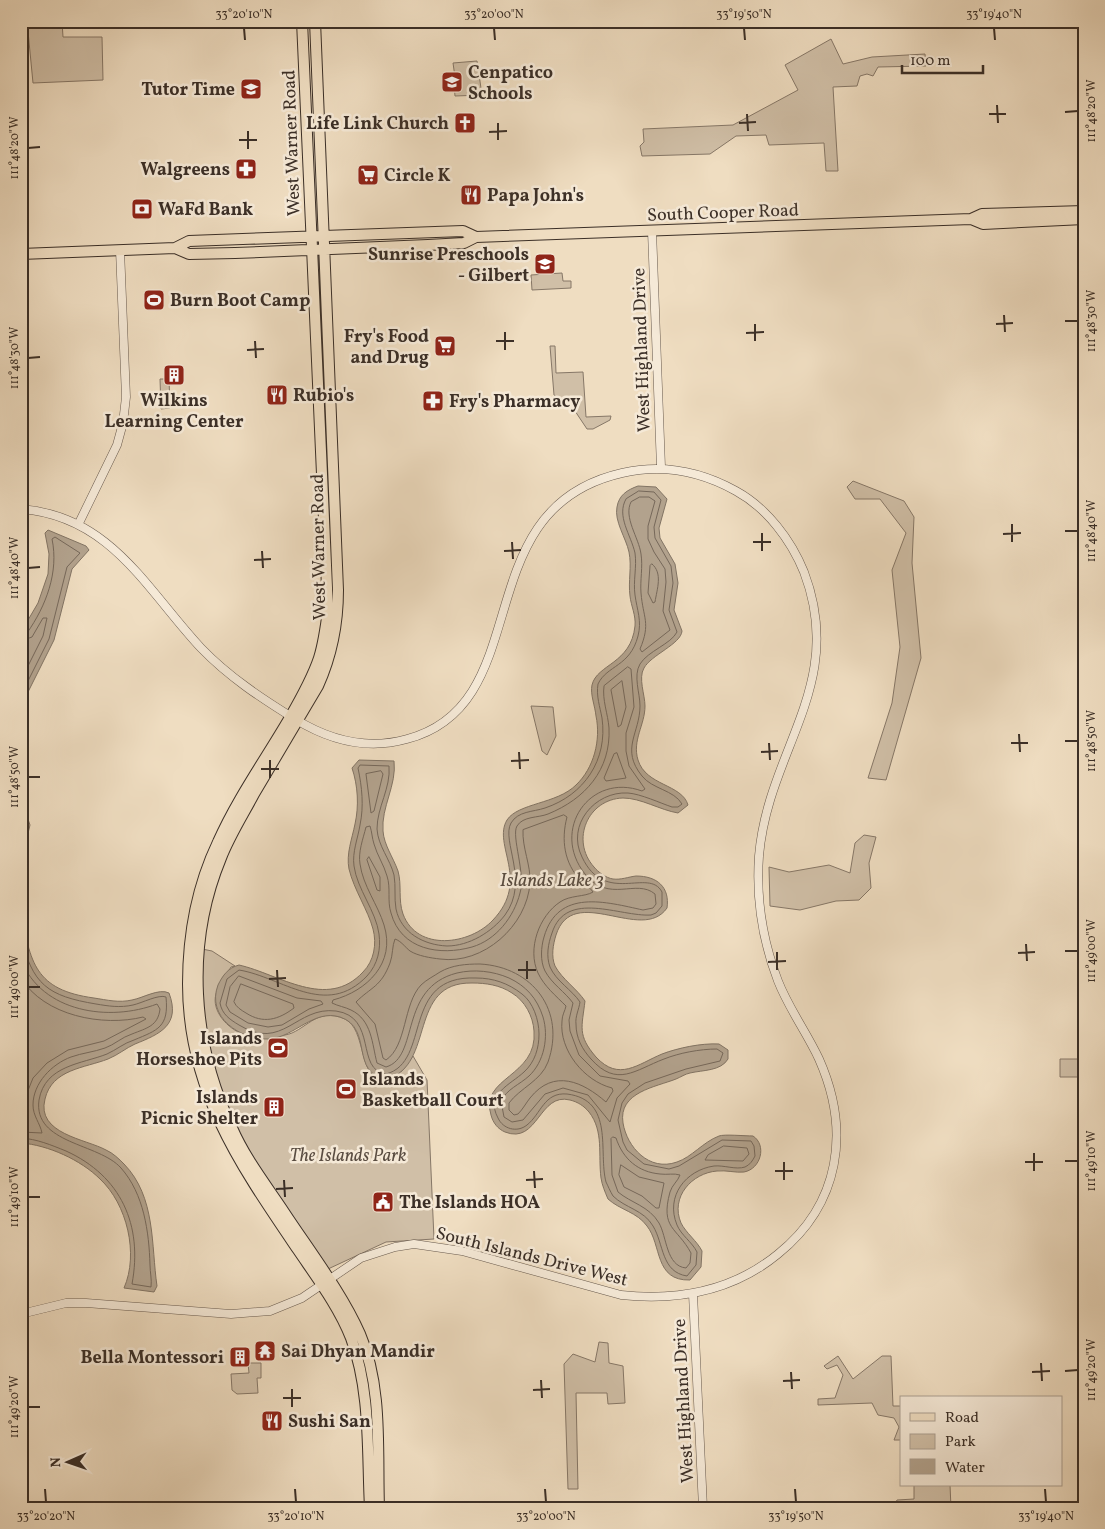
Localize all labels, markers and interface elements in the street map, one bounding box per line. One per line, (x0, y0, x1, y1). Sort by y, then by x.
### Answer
text: 33°20'10"N (216, 7, 273, 23)
text: 33°20'00"N (464, 7, 524, 23)
text: 33°19'50"N (716, 7, 772, 23)
text: 33°19'40"N (966, 7, 1022, 23)
scale bar (902, 42, 984, 74)
text: 100 m (910, 51, 950, 72)
place label: Cenpatico Schools (468, 61, 553, 107)
street label: West Warner Road (277, 69, 308, 217)
school or university icon: Cenpatico Schools (440, 70, 464, 94)
school or university icon: Tutor Time (239, 77, 263, 101)
place label: Tutor Time (141, 78, 235, 103)
text: 111°48'20"W (1084, 80, 1100, 142)
church icon: Life Link Church (453, 111, 477, 135)
place label: Life Link Church (306, 112, 449, 137)
text: 111°48'20"W (7, 117, 23, 179)
pharmacy icon: Walgreens (234, 157, 258, 181)
place label: Walgreens (141, 158, 230, 183)
supermarket icon: Circle K (356, 163, 380, 187)
place label: Circle K (384, 164, 451, 189)
restaurant icon: Papa John's (459, 183, 483, 207)
place label: Papa John's (487, 184, 584, 209)
bank icon: WaFd Bank (130, 197, 154, 221)
place label: WaFd Bank (158, 198, 253, 223)
street label: South Cooper Road (647, 198, 799, 229)
place label: Sunrise Preschools - Gilbert (368, 243, 529, 289)
school or university icon: Sunrise Preschools - Gilbert (533, 252, 557, 276)
street label: West Highland Drive (627, 267, 658, 433)
sports icon: Burn Boot Camp (142, 288, 166, 312)
place label: Burn Boot Camp (170, 289, 310, 314)
text: 111°48'30"W (1084, 290, 1100, 352)
place label: Fry's Food and Drug (344, 325, 429, 371)
text: 111°48'30"W (7, 327, 23, 389)
supermarket icon: Fry's Food and Drug (433, 334, 457, 358)
building icon: Wilkins Learning Center (162, 363, 186, 387)
restaurant icon: Rubio's (265, 383, 289, 407)
place label: Rubio's (293, 384, 354, 409)
place label: Wilkins Learning Center (105, 389, 244, 435)
pharmacy icon: Fry's Pharmacy (421, 389, 445, 413)
place label: Fry's Pharmacy (449, 390, 580, 415)
street label: West Warner Road (306, 473, 333, 620)
text: 111°48'40"W (1084, 500, 1100, 562)
text: 111°48'40"W (7, 537, 23, 599)
text: 111°48'50"W (1084, 710, 1100, 772)
text: 111°48'50"W (7, 746, 23, 808)
water label: Islands Lake 3 (500, 868, 604, 894)
text: 111°49'00"W (1084, 919, 1100, 983)
text: 111°49'00"W (7, 955, 23, 1019)
place label: Islands Horseshoe Pits (136, 1027, 262, 1073)
sports icon: Islands Horseshoe Pits (266, 1036, 290, 1060)
place label: Islands Basketball Court (362, 1068, 504, 1114)
sports icon: Islands Basketball Court (334, 1077, 358, 1101)
place label: Islands Picnic Shelter (141, 1086, 258, 1132)
building icon: Islands Picnic Shelter (262, 1095, 286, 1119)
text: 111°49'10"W (1084, 1130, 1100, 1192)
park label: The Islands Park (290, 1144, 406, 1169)
text: 111°49'10"W (7, 1166, 23, 1228)
public building icon: The Islands HOA (371, 1190, 395, 1214)
place label: The Islands HOA (399, 1191, 540, 1216)
street label: South Islands Drive West (433, 1221, 630, 1293)
street label: West Highland Drive (668, 1318, 701, 1484)
temple icon: Sai Dhyan Mandir (253, 1339, 277, 1363)
text: 111°49'20"W (1084, 1339, 1100, 1401)
place label: Sai Dhyan Mandir (281, 1340, 435, 1365)
building icon: Bella Montessori (228, 1345, 252, 1369)
place label: Bella Montessori (80, 1346, 224, 1371)
text: 111°49'20"W (7, 1376, 23, 1438)
legend (900, 1396, 1062, 1486)
text: Road (945, 1408, 979, 1429)
restaurant icon: Sushi San (260, 1409, 284, 1433)
place label: Sushi San (288, 1410, 371, 1435)
text: Park (945, 1432, 976, 1453)
north arrow (42, 1436, 92, 1486)
text: N (47, 1457, 66, 1468)
text: Water (945, 1458, 985, 1479)
text: 33°20'20"N (17, 1509, 75, 1525)
text: 33°20'10"N (268, 1509, 325, 1525)
text: 33°20'00"N (516, 1509, 576, 1525)
text: 33°19'50"N (768, 1509, 824, 1525)
text: 33°19'40"N (1018, 1509, 1074, 1525)

